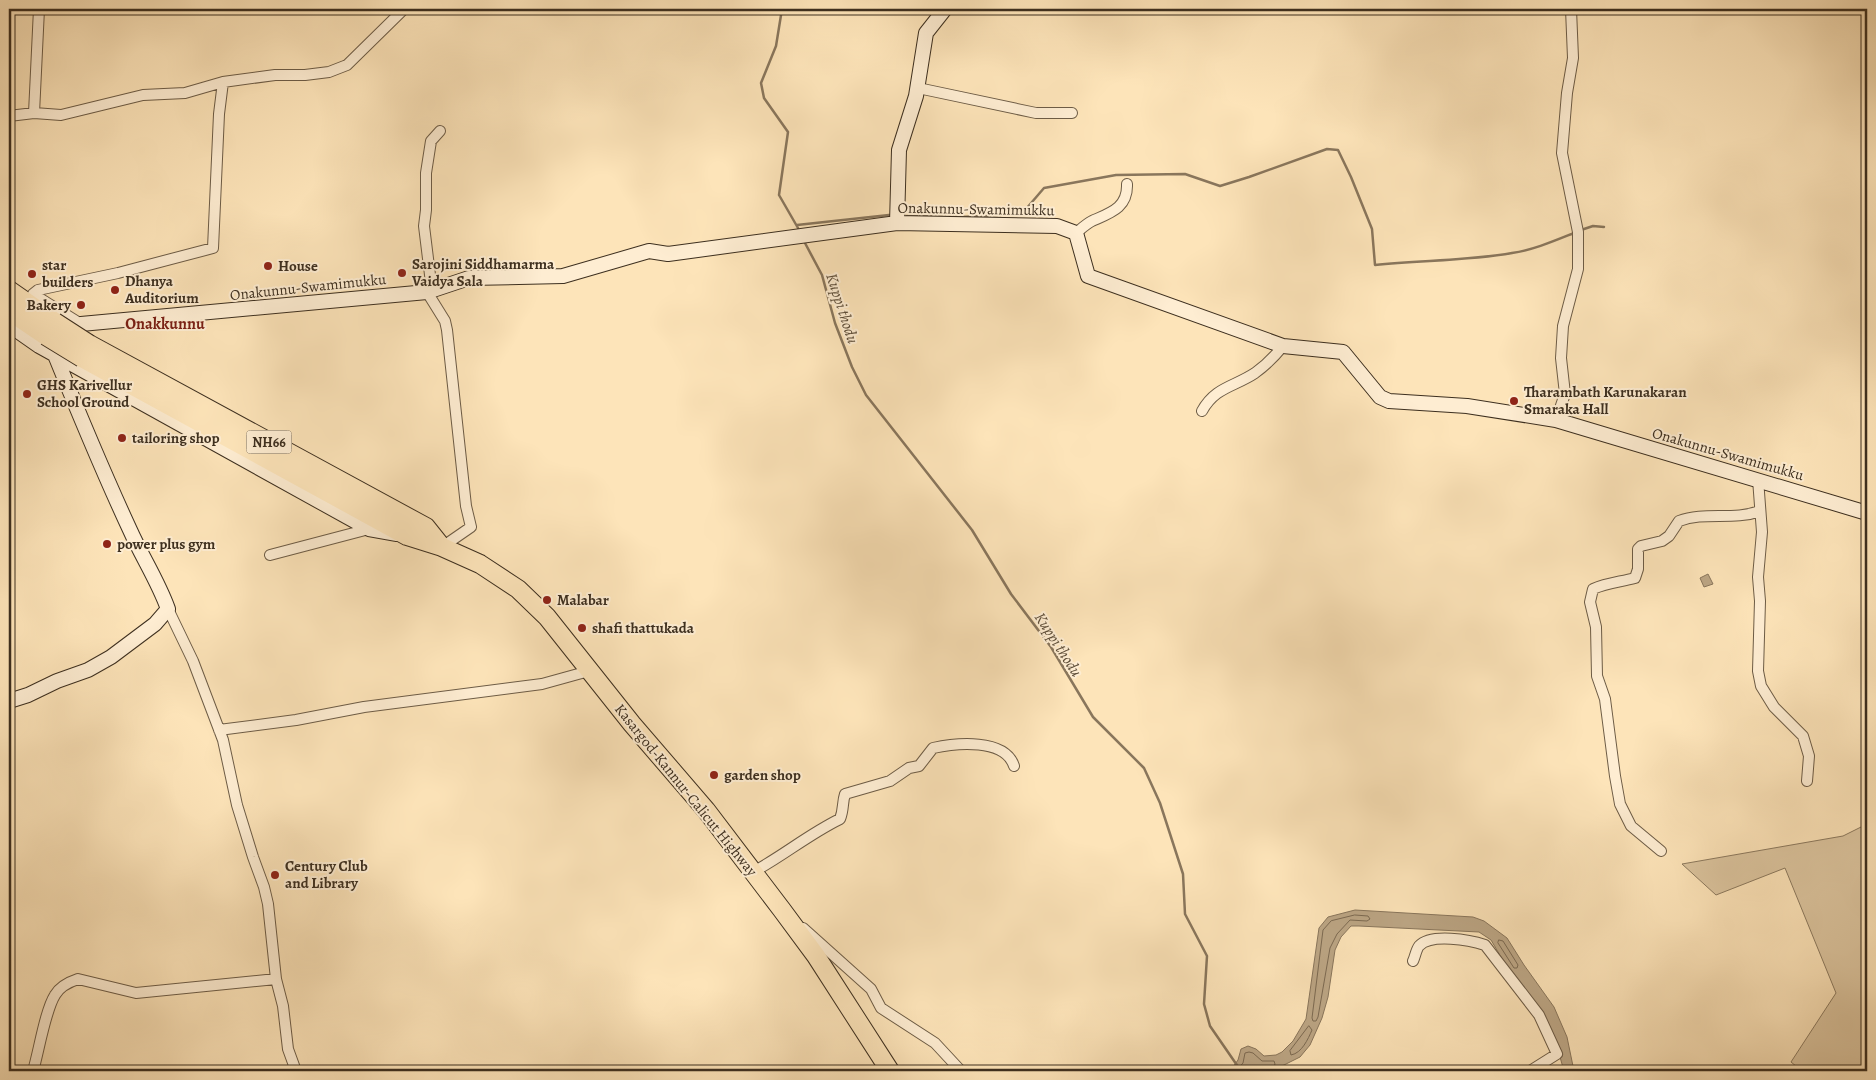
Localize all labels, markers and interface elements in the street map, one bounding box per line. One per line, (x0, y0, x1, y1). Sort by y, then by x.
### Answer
street label: Onakunnu-Swamimukku (897, 198, 1055, 220)
place label: Sarojini Siddhamarma Vaidya Sala (411, 254, 555, 291)
place label: star builders (41, 255, 93, 292)
place label: House (278, 256, 318, 276)
marker: House (262, 260, 274, 272)
marker: Sarojini Siddhamarma Vaidya Sala (396, 267, 408, 279)
marker: star builders (26, 268, 38, 280)
street label: Onakunnu-Swamimukku (229, 269, 388, 305)
water label: Kuppi thodu (820, 270, 864, 347)
place label: Dhanya Auditorium (124, 271, 199, 308)
marker: Dhanya Auditorium (109, 284, 121, 296)
place label: Bakery (27, 295, 72, 315)
marker: Bakery (75, 299, 87, 311)
district label: Onakkunnu (125, 313, 205, 335)
place label: GHS Karivellur School Ground (37, 375, 132, 412)
place label: Tharambath Karunakaran Smaraka Hall (1524, 382, 1687, 419)
marker: GHS Karivellur School Ground (21, 388, 33, 400)
marker: Tharambath Karunakaran Smaraka Hall (1508, 395, 1520, 407)
street label: Onakunnu-Swamimukku (1650, 423, 1807, 485)
place label: tailoring shop (132, 428, 220, 448)
road number: NH66 (246, 431, 292, 454)
marker: tailoring shop (116, 432, 128, 444)
place label: power plus gym (117, 534, 216, 554)
marker: power plus gym (101, 538, 113, 550)
place label: Malabar (557, 590, 609, 610)
marker: Malabar (541, 594, 553, 606)
water label: Kuppi thodu (1029, 608, 1087, 681)
place label: shafi thattukada (592, 618, 695, 638)
marker: shafi thattukada (576, 622, 588, 634)
street label: Kasargod-Kannur-Calicut Highway (610, 700, 762, 881)
place label: garden shop (724, 765, 801, 785)
marker: garden shop (708, 769, 720, 781)
place label: Century Club and Library (285, 856, 368, 893)
marker: Century Club and Library (269, 869, 281, 881)

